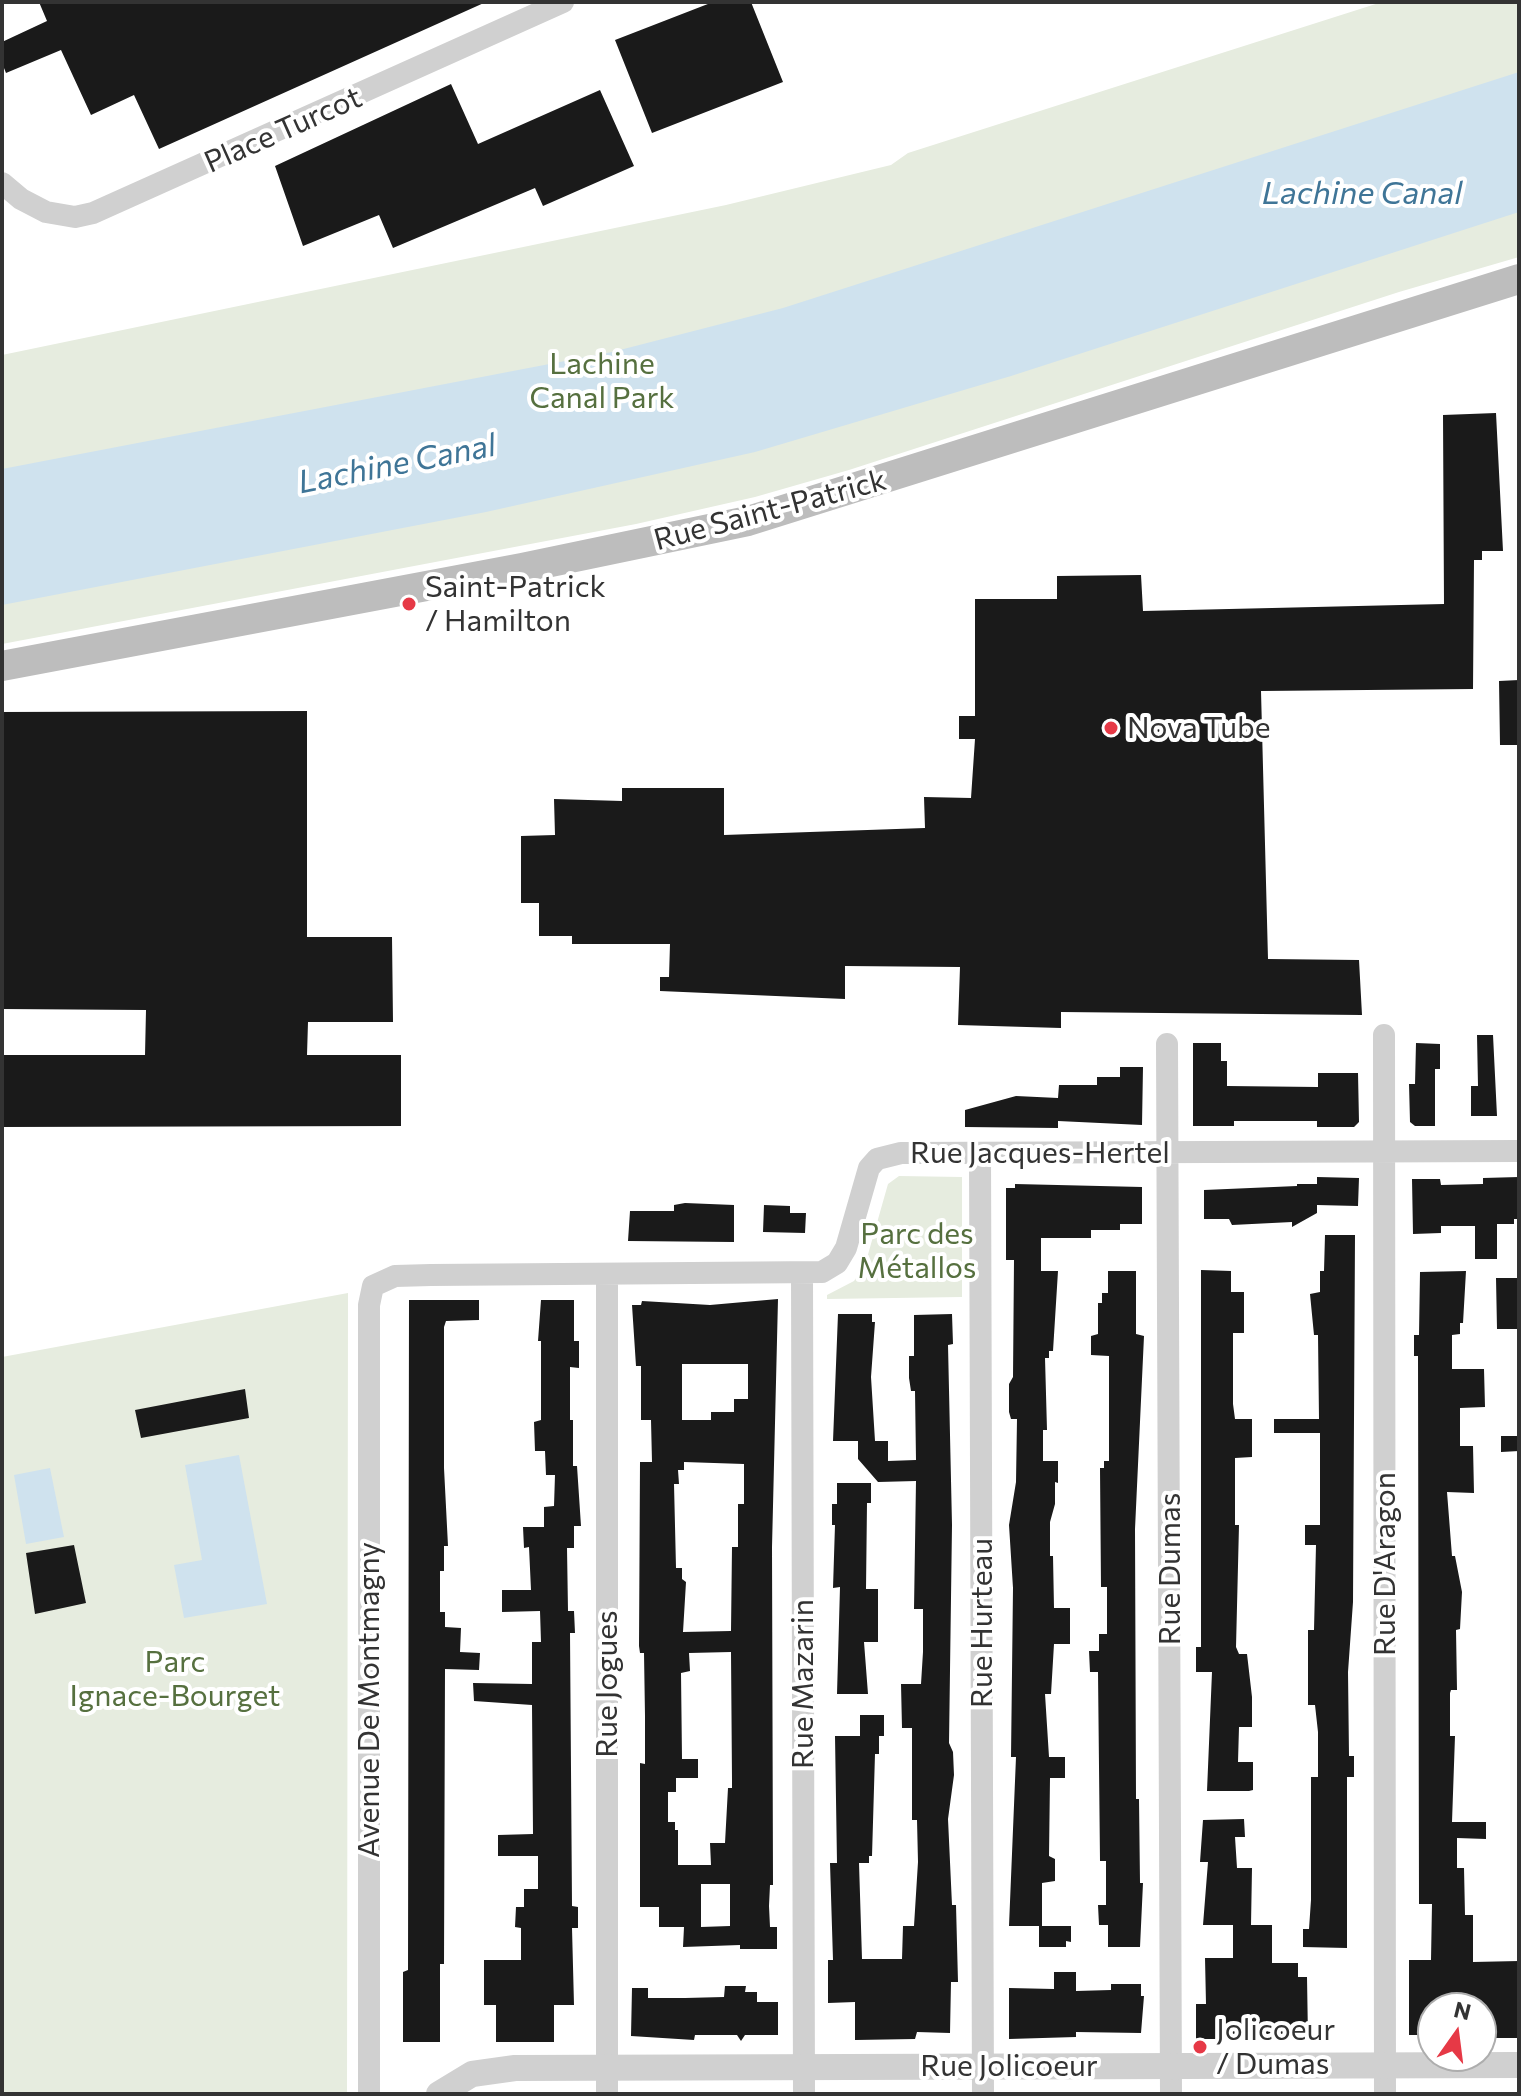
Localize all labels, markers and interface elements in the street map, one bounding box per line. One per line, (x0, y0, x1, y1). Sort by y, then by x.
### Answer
street label: Place Turcot (199, 79, 367, 181)
water label: Lachine Canal (1262, 174, 1462, 212)
park label: Lachine Canal Park (529, 346, 675, 416)
water label: Lachine Canal (295, 426, 499, 502)
street label: Rue Saint-Patrick (650, 462, 890, 558)
place label: Saint-Patrick / Hamilton (425, 569, 606, 640)
marker: Saint-Patrick / Hamilton (400, 595, 418, 613)
place label: Nova Tube (1127, 710, 1271, 746)
marker: Nova Tube (1102, 719, 1120, 737)
street label: Rue Jacques-Hertel (910, 1135, 1170, 1171)
park label: Parc des Métallos (858, 1216, 976, 1286)
street label: Rue D'Aragon (1367, 1472, 1403, 1656)
street label: Rue Dumas (1152, 1493, 1188, 1645)
street label: Rue Hurteau (964, 1538, 1000, 1708)
street label: Avenue De Montmagny (351, 1542, 387, 1858)
street label: Rue Mazarin (785, 1599, 821, 1769)
street label: Rue Jogues (589, 1610, 625, 1758)
park label: Parc Ignace-Bourget (70, 1644, 280, 1714)
north arrow (1417, 1992, 1497, 2072)
text: N (1451, 1995, 1474, 2025)
place label: Jolicoeur / Dumas (1216, 2012, 1335, 2082)
marker: Jolicoeur / Dumas (1191, 2038, 1209, 2056)
street label: Rue Jolicoeur (920, 2048, 1098, 2084)

